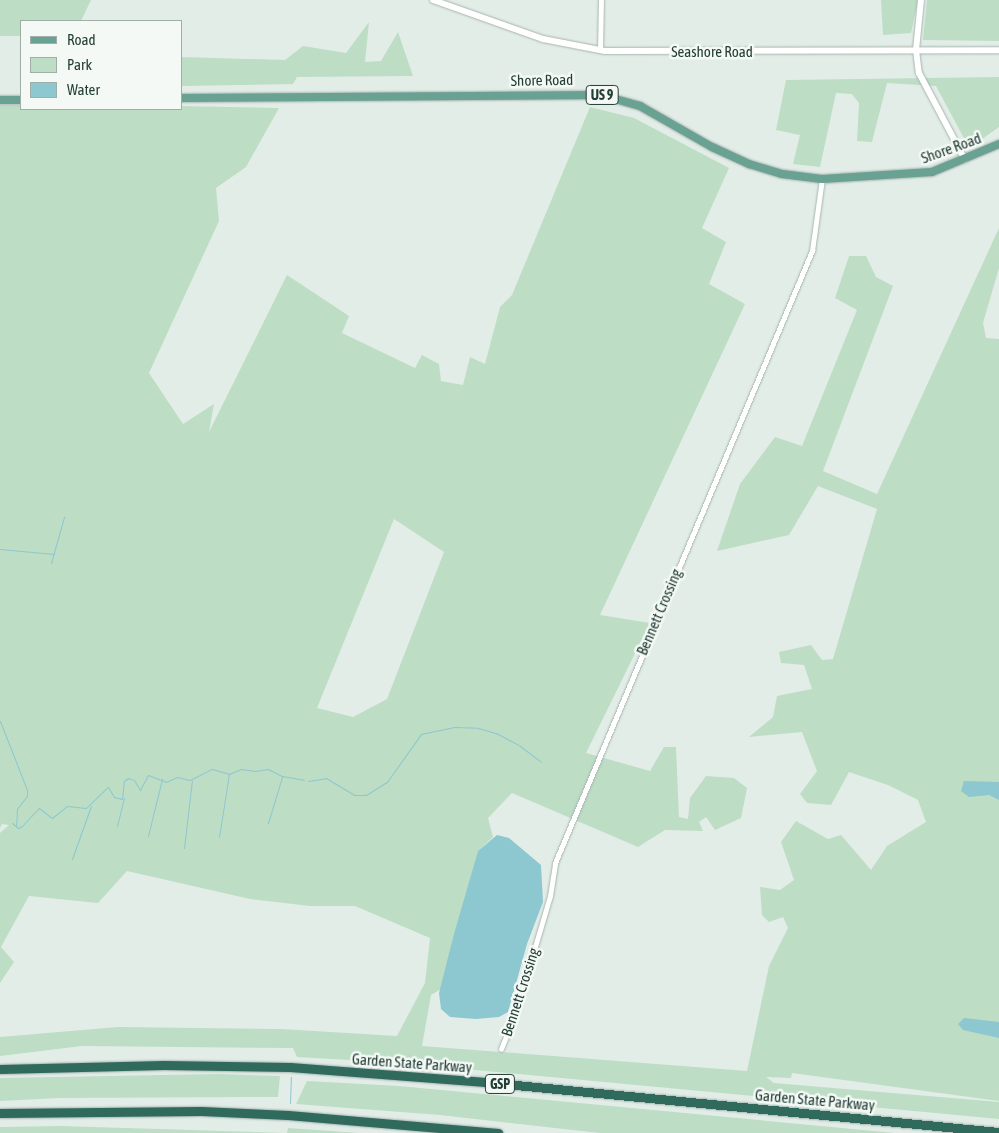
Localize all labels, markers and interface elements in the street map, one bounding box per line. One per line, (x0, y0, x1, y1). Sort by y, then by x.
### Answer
legend (20, 20, 182, 110)
text: Road (67, 31, 96, 48)
street label: Seashore Road (671, 43, 753, 61)
text: Park (67, 56, 92, 73)
street label: Shore Road (511, 70, 573, 90)
text: Water (67, 81, 100, 98)
road number: US 9 (584, 84, 620, 106)
street label: Shore Road (919, 129, 983, 167)
street label: Bennett Crossing (633, 566, 685, 658)
street label: Bennett Crossing (497, 945, 543, 1039)
street label: Garden State Parkway (351, 1050, 473, 1076)
road number: GSP (484, 1072, 516, 1096)
street label: Garden State Parkway (754, 1086, 876, 1114)

